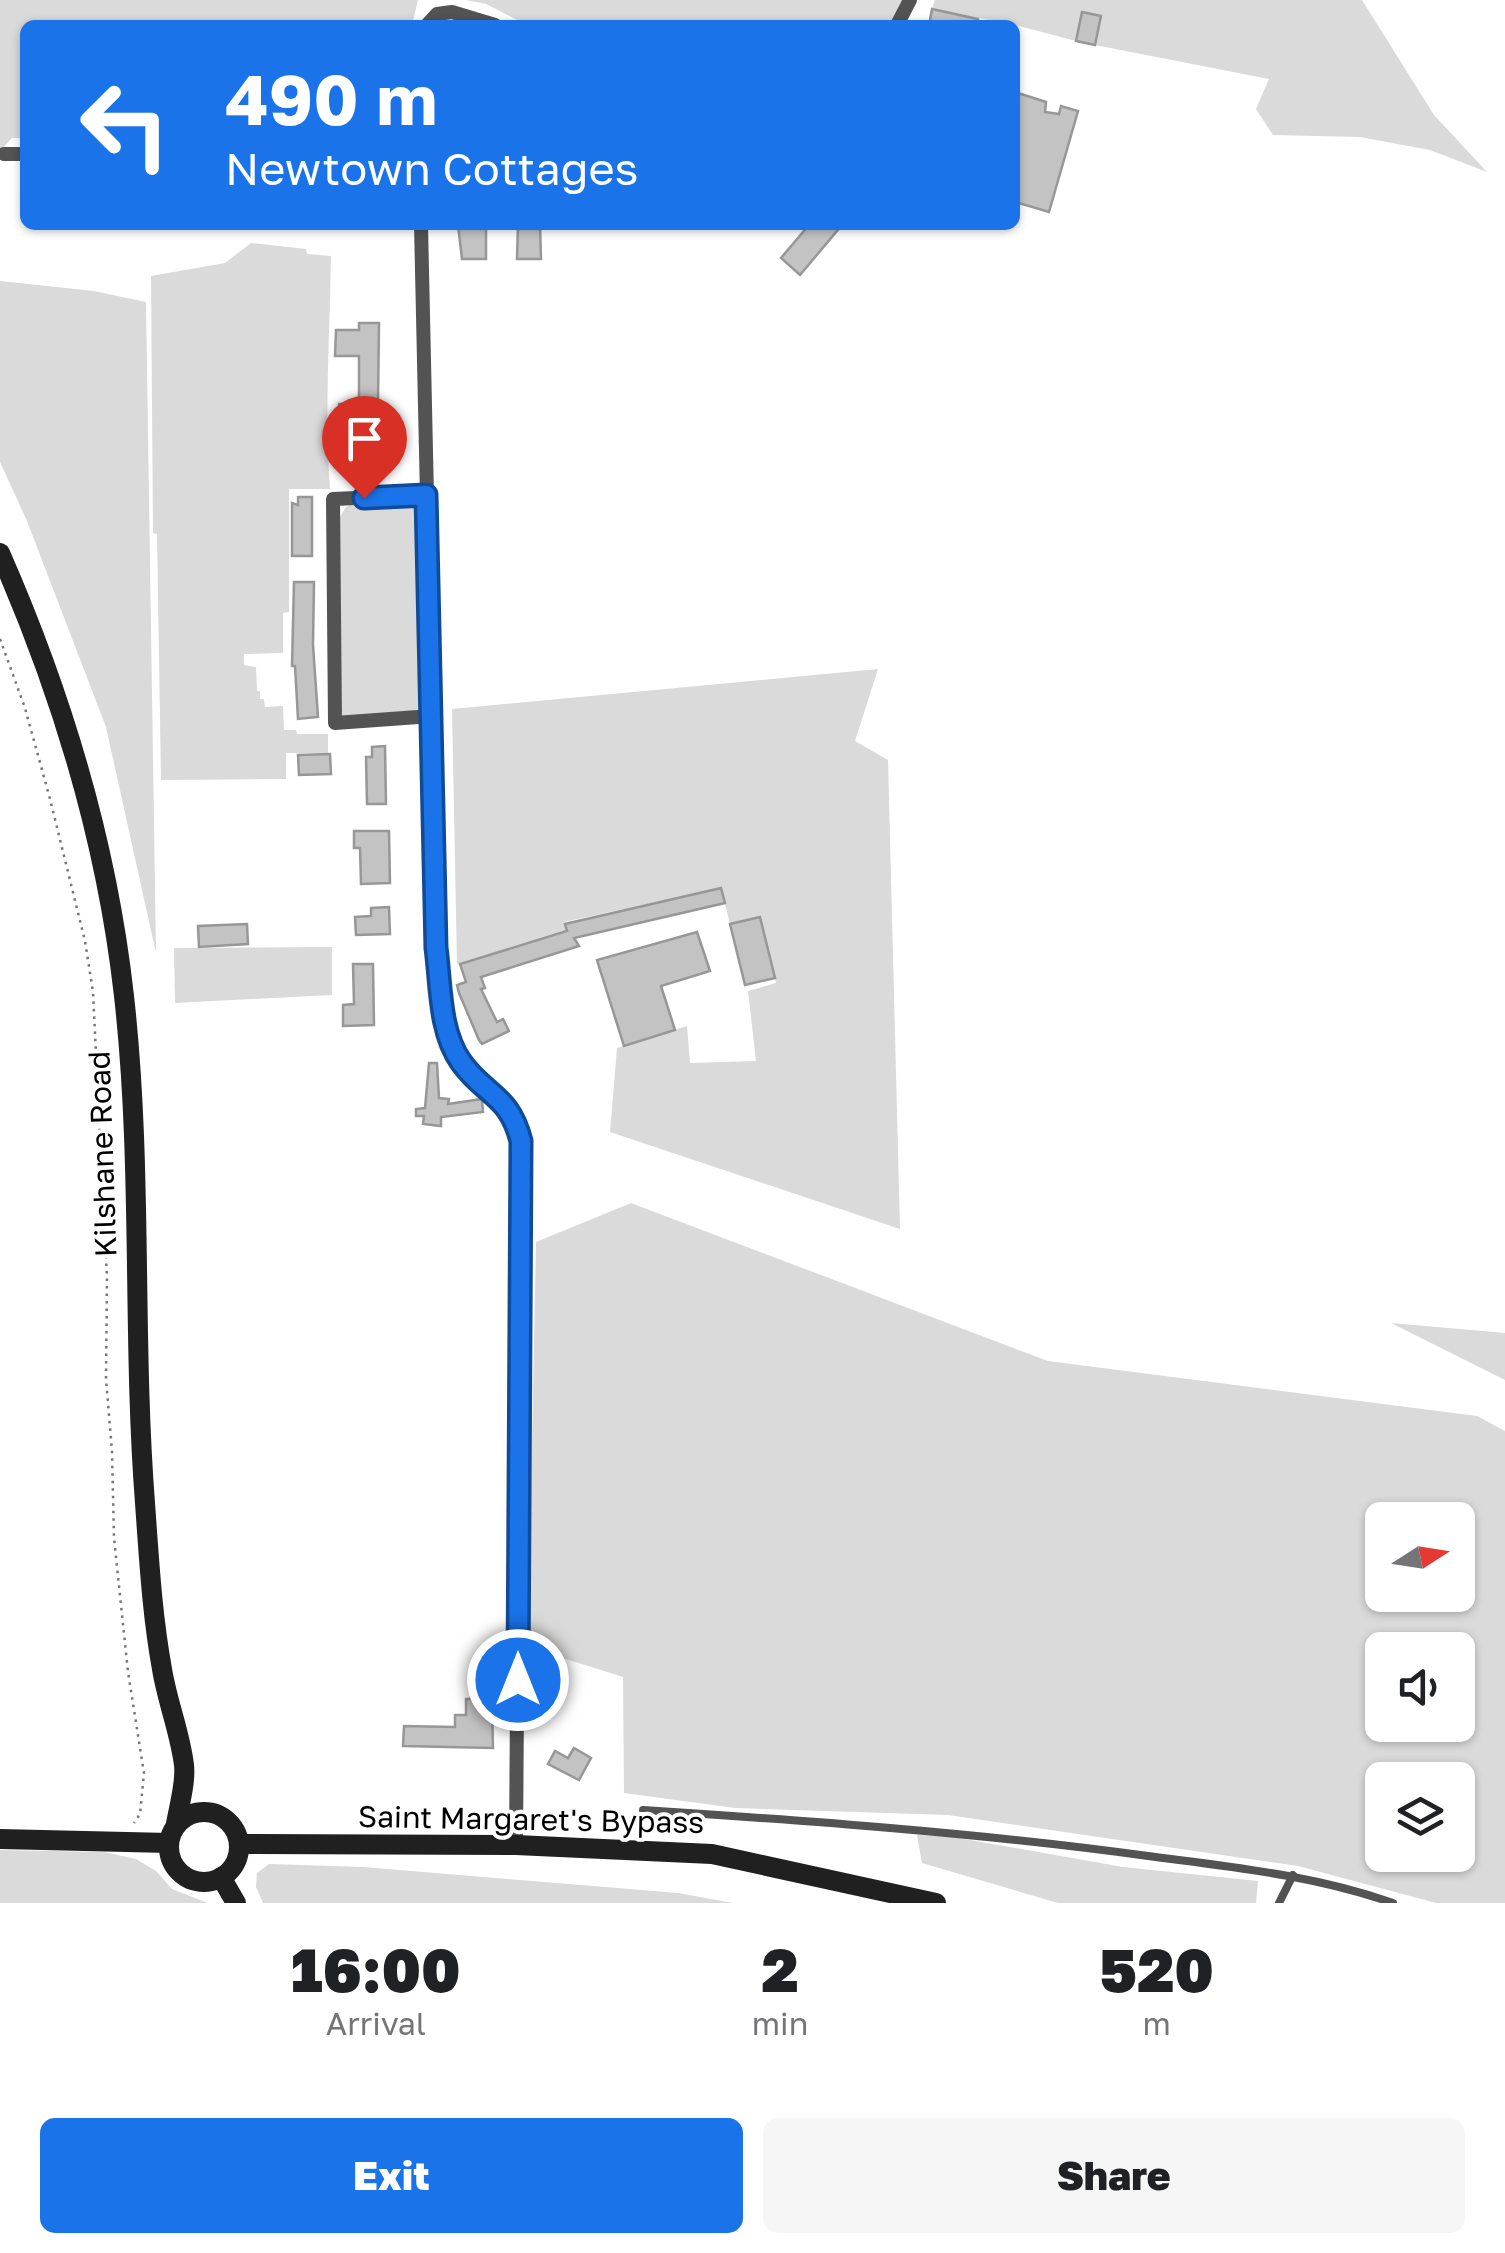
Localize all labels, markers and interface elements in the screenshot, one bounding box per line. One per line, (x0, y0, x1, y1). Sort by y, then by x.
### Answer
text: 490 m (225, 56, 437, 140)
icon: left (60, 60, 190, 190)
text: Newtown Cottages (225, 141, 638, 195)
pin (322, 396, 407, 499)
icon: arrive (337, 411, 392, 466)
street label: Kilshane Road (80, 1050, 124, 1258)
north arrow (1365, 1502, 1475, 1612)
map controls (1365, 1502, 1475, 1872)
position arrow (466, 1628, 570, 1732)
button: sound (1365, 1632, 1475, 1742)
button: layers (1365, 1762, 1475, 1872)
street label: Saint Margaret's Bypass (358, 1798, 704, 1840)
text: 16:00 (291, 1933, 461, 2005)
text: 2 (761, 1933, 799, 2005)
text: 520 (1099, 1933, 1214, 2005)
text: Arrival (326, 2004, 426, 2042)
text: min (752, 2004, 808, 2042)
text: m (1143, 2004, 1171, 2042)
button: Exit (40, 2118, 743, 2233)
button: Share (763, 2118, 1465, 2233)

